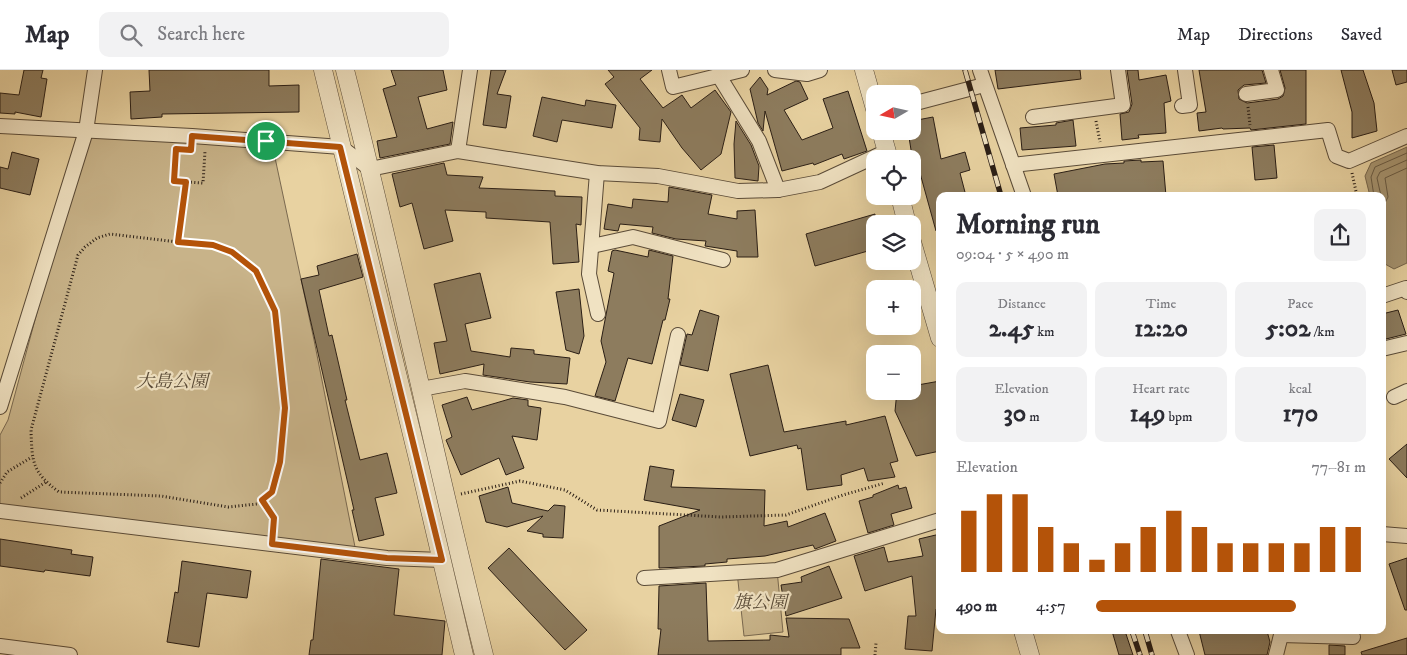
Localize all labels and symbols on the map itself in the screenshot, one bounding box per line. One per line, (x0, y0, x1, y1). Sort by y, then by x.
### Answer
north arrow (866, 85, 921, 140)
pin (245, 120, 287, 162)
park label: 大島公園 (136, 371, 211, 393)
park label: 旗公園 (733, 592, 790, 614)

